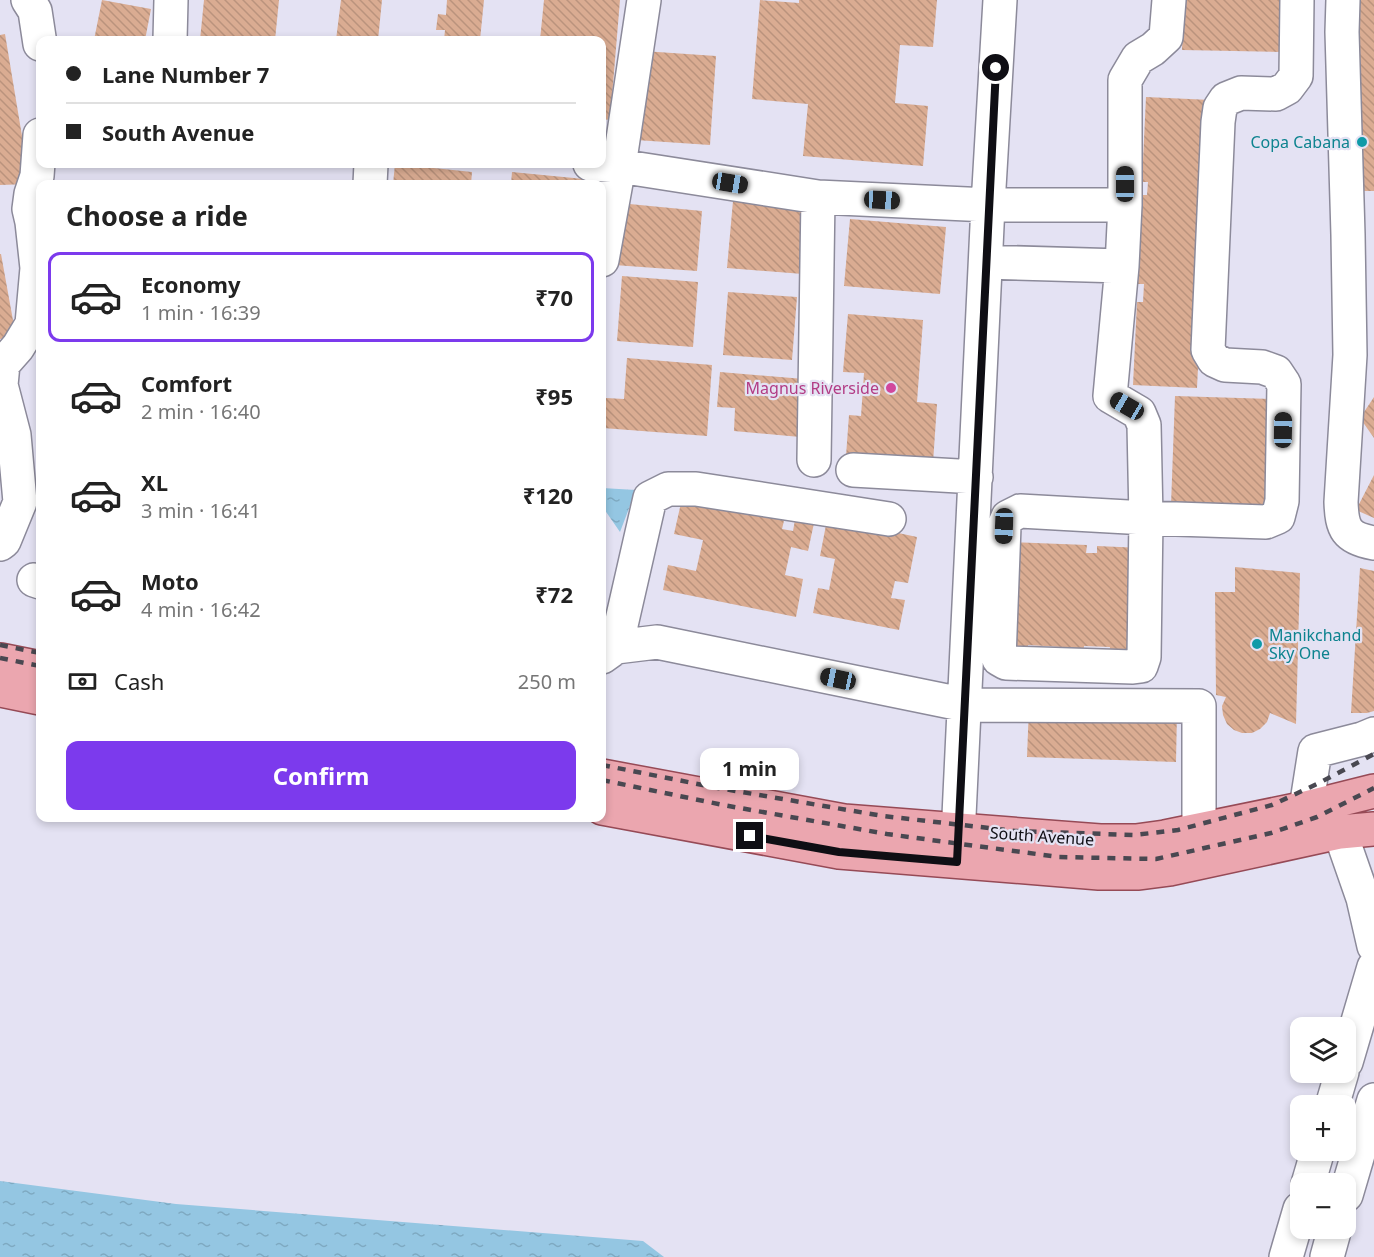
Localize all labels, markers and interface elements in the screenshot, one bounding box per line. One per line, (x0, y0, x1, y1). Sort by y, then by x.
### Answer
route start (982, 54, 1009, 81)
text: Lane Number 7 (102, 59, 269, 89)
text: South Avenue (102, 117, 254, 147)
place label: Copa Cabana (1250, 131, 1350, 153)
marker: Copa Cabana (1355, 135, 1369, 149)
car (1116, 166, 1134, 202)
car (711, 171, 749, 195)
car (864, 190, 900, 210)
text: Choose a ride (66, 197, 248, 234)
text: Economy (141, 269, 240, 299)
icon: car (69, 270, 123, 324)
text: ₹70 (535, 282, 573, 312)
text: 1 min · 16:39 (141, 299, 261, 326)
text: Comfort (141, 368, 232, 398)
icon: car (69, 369, 123, 423)
place label: Magnus Riverside (746, 377, 879, 399)
text: ₹95 (535, 381, 573, 411)
marker: Magnus Riverside (884, 381, 898, 395)
car (1107, 389, 1147, 423)
text: 2 min · 16:40 (141, 398, 261, 425)
car (1274, 412, 1292, 448)
text: XL (141, 467, 168, 497)
icon: car (69, 468, 123, 522)
text: ₹120 (523, 480, 573, 510)
text: 3 min · 16:41 (141, 497, 261, 524)
car (994, 508, 1014, 544)
text: Moto (141, 566, 199, 596)
icon: car (69, 567, 123, 621)
text: ₹72 (535, 579, 573, 609)
text: 4 min · 16:42 (141, 596, 261, 623)
place label: Manikchand Sky One (1269, 624, 1361, 664)
marker: Manikchand Sky One (1250, 637, 1264, 651)
icon: cash (66, 665, 99, 698)
text: Cash (114, 666, 164, 696)
car (819, 666, 857, 692)
text: 250 m (518, 668, 576, 695)
button: Confirm (66, 741, 576, 810)
callout: 1 min (700, 749, 800, 791)
text: 1 min (722, 755, 777, 782)
street label: South Avenue (989, 821, 1095, 851)
route end (736, 822, 763, 849)
map controls (1290, 1017, 1356, 1239)
button: layers (1290, 1017, 1356, 1083)
button: + (1290, 1095, 1356, 1161)
button: − (1290, 1173, 1356, 1239)

